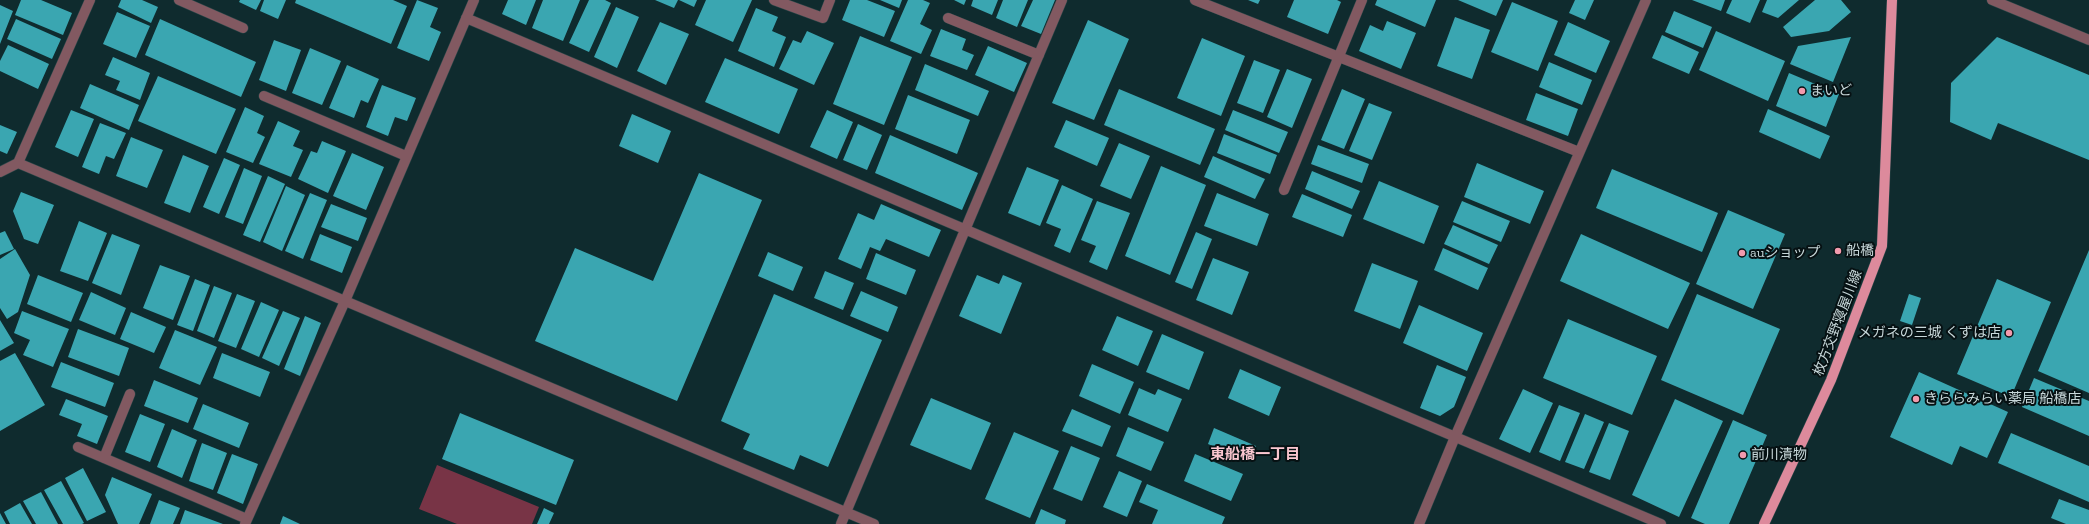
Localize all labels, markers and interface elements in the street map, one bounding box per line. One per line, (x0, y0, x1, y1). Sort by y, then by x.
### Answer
place label: まいど (1810, 83, 1852, 99)
marker: まいど (1797, 86, 1807, 96)
place label: 船橋 (1846, 243, 1874, 259)
place label: auショップ (1750, 245, 1821, 261)
marker: 船橋 (1833, 246, 1843, 256)
marker: auショップ (1737, 248, 1747, 258)
street label: 枚方交野寝屋川線 (1810, 268, 1866, 378)
place label: メガネの三城 くずは店 (1858, 325, 2001, 341)
marker: メガネの三城 くずは店 (2004, 328, 2014, 338)
place label: きららみらい薬局 船橋店 (1924, 391, 2081, 407)
marker: きららみらい薬局 船橋店 (1911, 394, 1921, 404)
district label: 東船橋一丁目 (1210, 446, 1300, 464)
place label: 前川漬物 (1751, 447, 1807, 463)
marker: 前川漬物 (1738, 450, 1748, 460)

